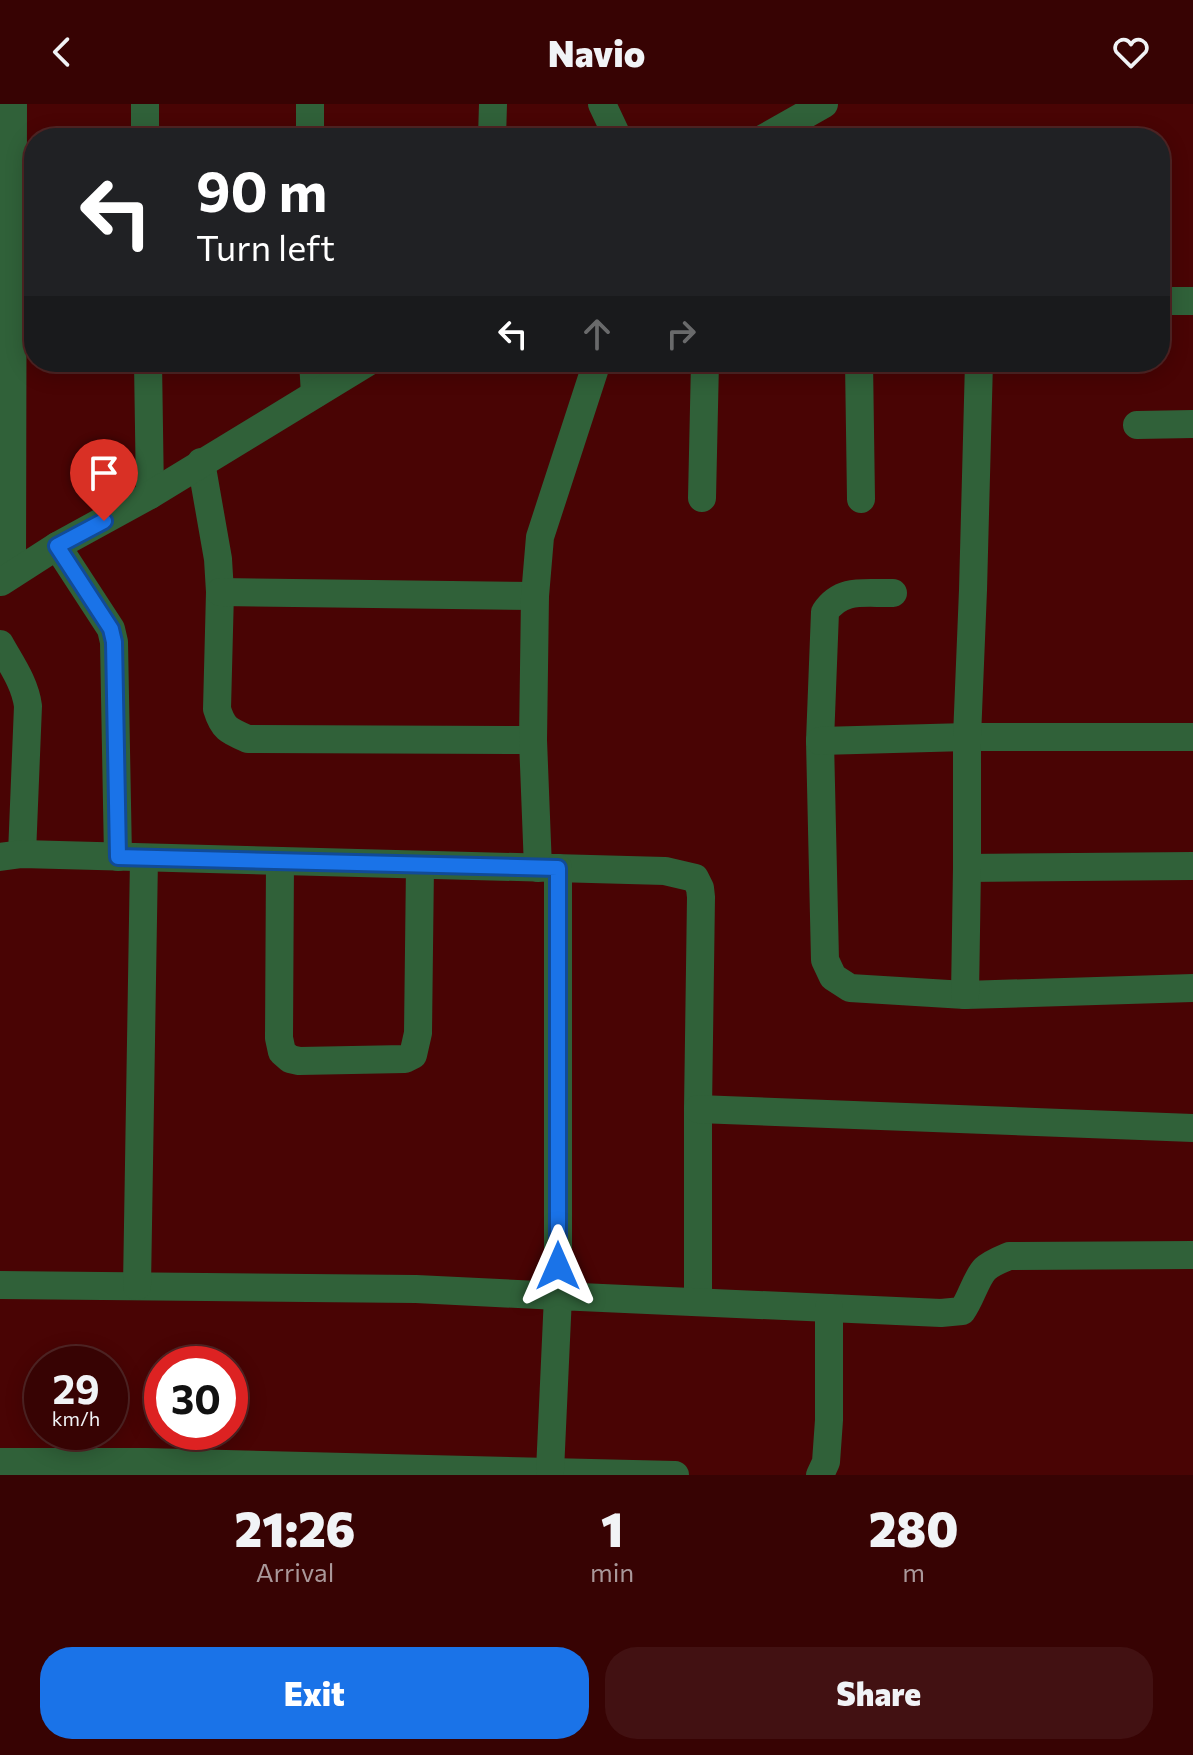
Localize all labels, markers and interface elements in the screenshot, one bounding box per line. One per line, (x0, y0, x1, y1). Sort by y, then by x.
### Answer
icon: back (40, 30, 84, 74)
text: Navio (548, 30, 645, 74)
icon: heart (1109, 30, 1153, 74)
text: 90 m (196, 155, 327, 224)
icon: left (64, 160, 168, 264)
text: Turn left (196, 224, 335, 268)
icon: left (491, 312, 535, 356)
icon: ahead (575, 312, 619, 356)
icon: right (659, 312, 703, 356)
pin (70, 439, 138, 521)
icon: arrive (82, 451, 126, 495)
position arrow (516, 1224, 600, 1308)
speed limit sign: 30 (144, 1346, 248, 1450)
text: 29 (52, 1363, 100, 1412)
text: km/h (52, 1406, 100, 1430)
text: 21:26 (235, 1498, 355, 1557)
text: 1 (601, 1498, 623, 1557)
text: 280 (869, 1498, 958, 1557)
text: Arrival (256, 1556, 334, 1587)
text: min (590, 1556, 634, 1587)
text: m (902, 1556, 925, 1587)
button: Exit (40, 1647, 589, 1739)
button: Share (605, 1647, 1153, 1739)

